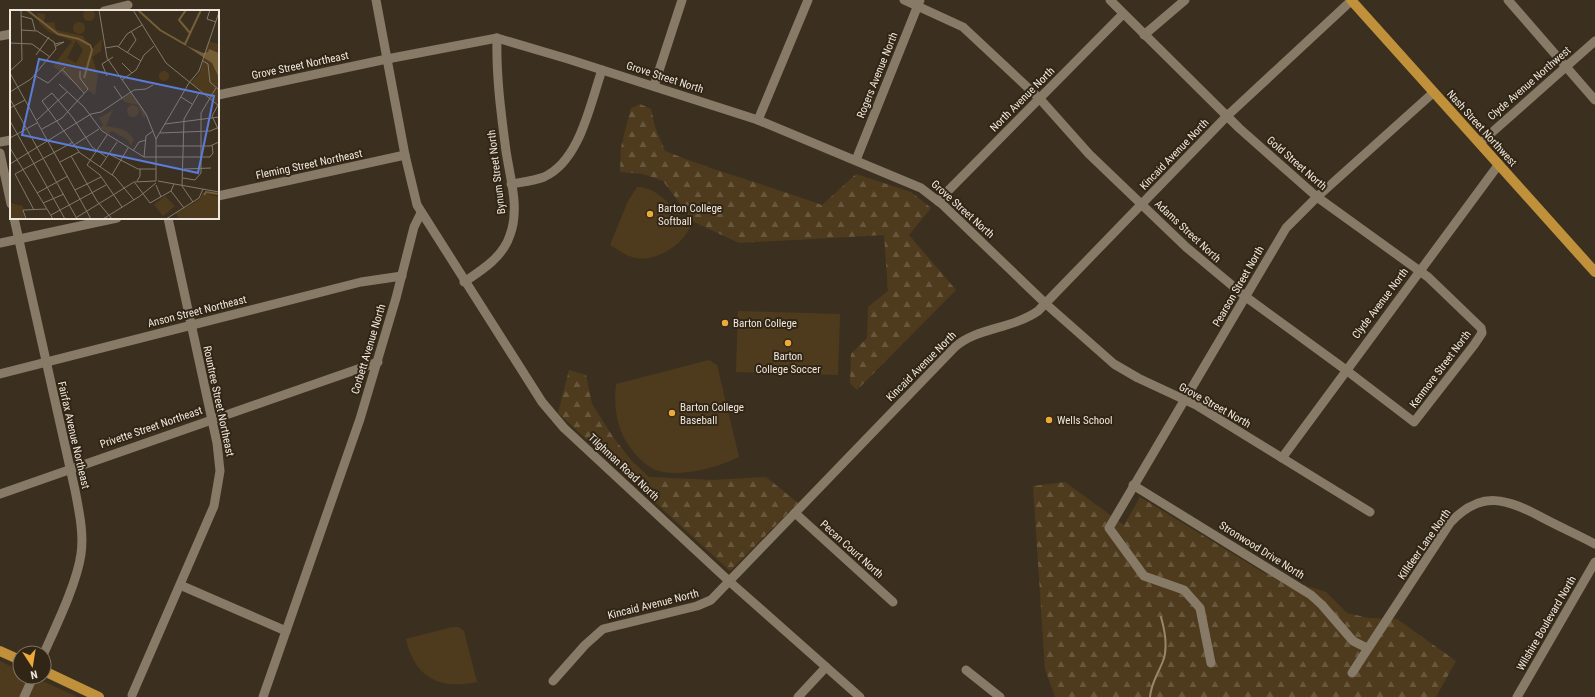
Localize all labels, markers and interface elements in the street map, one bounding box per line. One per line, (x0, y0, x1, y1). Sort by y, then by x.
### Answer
inset map (10, 10, 219, 219)
street label: Rogers Avenue North (854, 30, 901, 120)
street label: Clyde Avenue Northwest (1485, 44, 1573, 123)
street label: Grove Street Northeast (250, 49, 350, 82)
street label: Grove Street North (625, 59, 705, 96)
street label: North Avenue North (987, 64, 1057, 134)
street label: Nash Street Northwest (1444, 87, 1519, 169)
street label: Kincaid Avenue North (1137, 116, 1211, 192)
street label: Bynum Street North (485, 129, 508, 215)
street label: Gold Street North (1264, 134, 1329, 193)
street label: Fleming Street Northeast (255, 147, 364, 182)
street label: Grove Street North (928, 178, 997, 241)
street label: Adams Street North (1152, 197, 1223, 265)
place label: Barton College Softball (658, 202, 722, 228)
marker: Barton College Softball (645, 209, 655, 219)
street label: Pearson Street North (1210, 244, 1267, 329)
street label: Clyde Avenue North (1350, 265, 1411, 341)
street label: Anson Street Northeast (146, 293, 248, 330)
street label: Corbett Avenue North (349, 303, 388, 396)
place label: Barton College (733, 317, 797, 330)
marker: Barton College (720, 318, 730, 328)
street label: Kenmore Street North (1407, 328, 1474, 411)
street label: Kincaid Avenue North (884, 329, 959, 404)
marker: Barton College Soccer (783, 338, 793, 348)
street label: Rountree Street Northeast (200, 345, 237, 458)
place label: Barton College Soccer (756, 350, 821, 376)
street label: Fairfax Avenue Northeast (55, 380, 92, 490)
street label: Grove Street North (1176, 380, 1253, 431)
place label: Barton College Baseball (680, 401, 744, 427)
street label: Privette Street Northeast (98, 404, 204, 451)
marker: Barton College Baseball (667, 408, 677, 418)
place label: Wells School (1057, 414, 1113, 427)
marker: Wells School (1044, 415, 1054, 425)
street label: Tilghman Road North (586, 431, 662, 504)
street label: Killdeer Lane North (1395, 506, 1454, 582)
street label: Pecan Court North (817, 518, 886, 581)
street label: Stronwood Drive North (1217, 519, 1307, 582)
street label: Wilshire Boulevard North (1514, 574, 1579, 673)
street label: Kincaid Avenue North (606, 587, 700, 622)
north arrow (12, 645, 52, 685)
text: N (29, 667, 39, 681)

